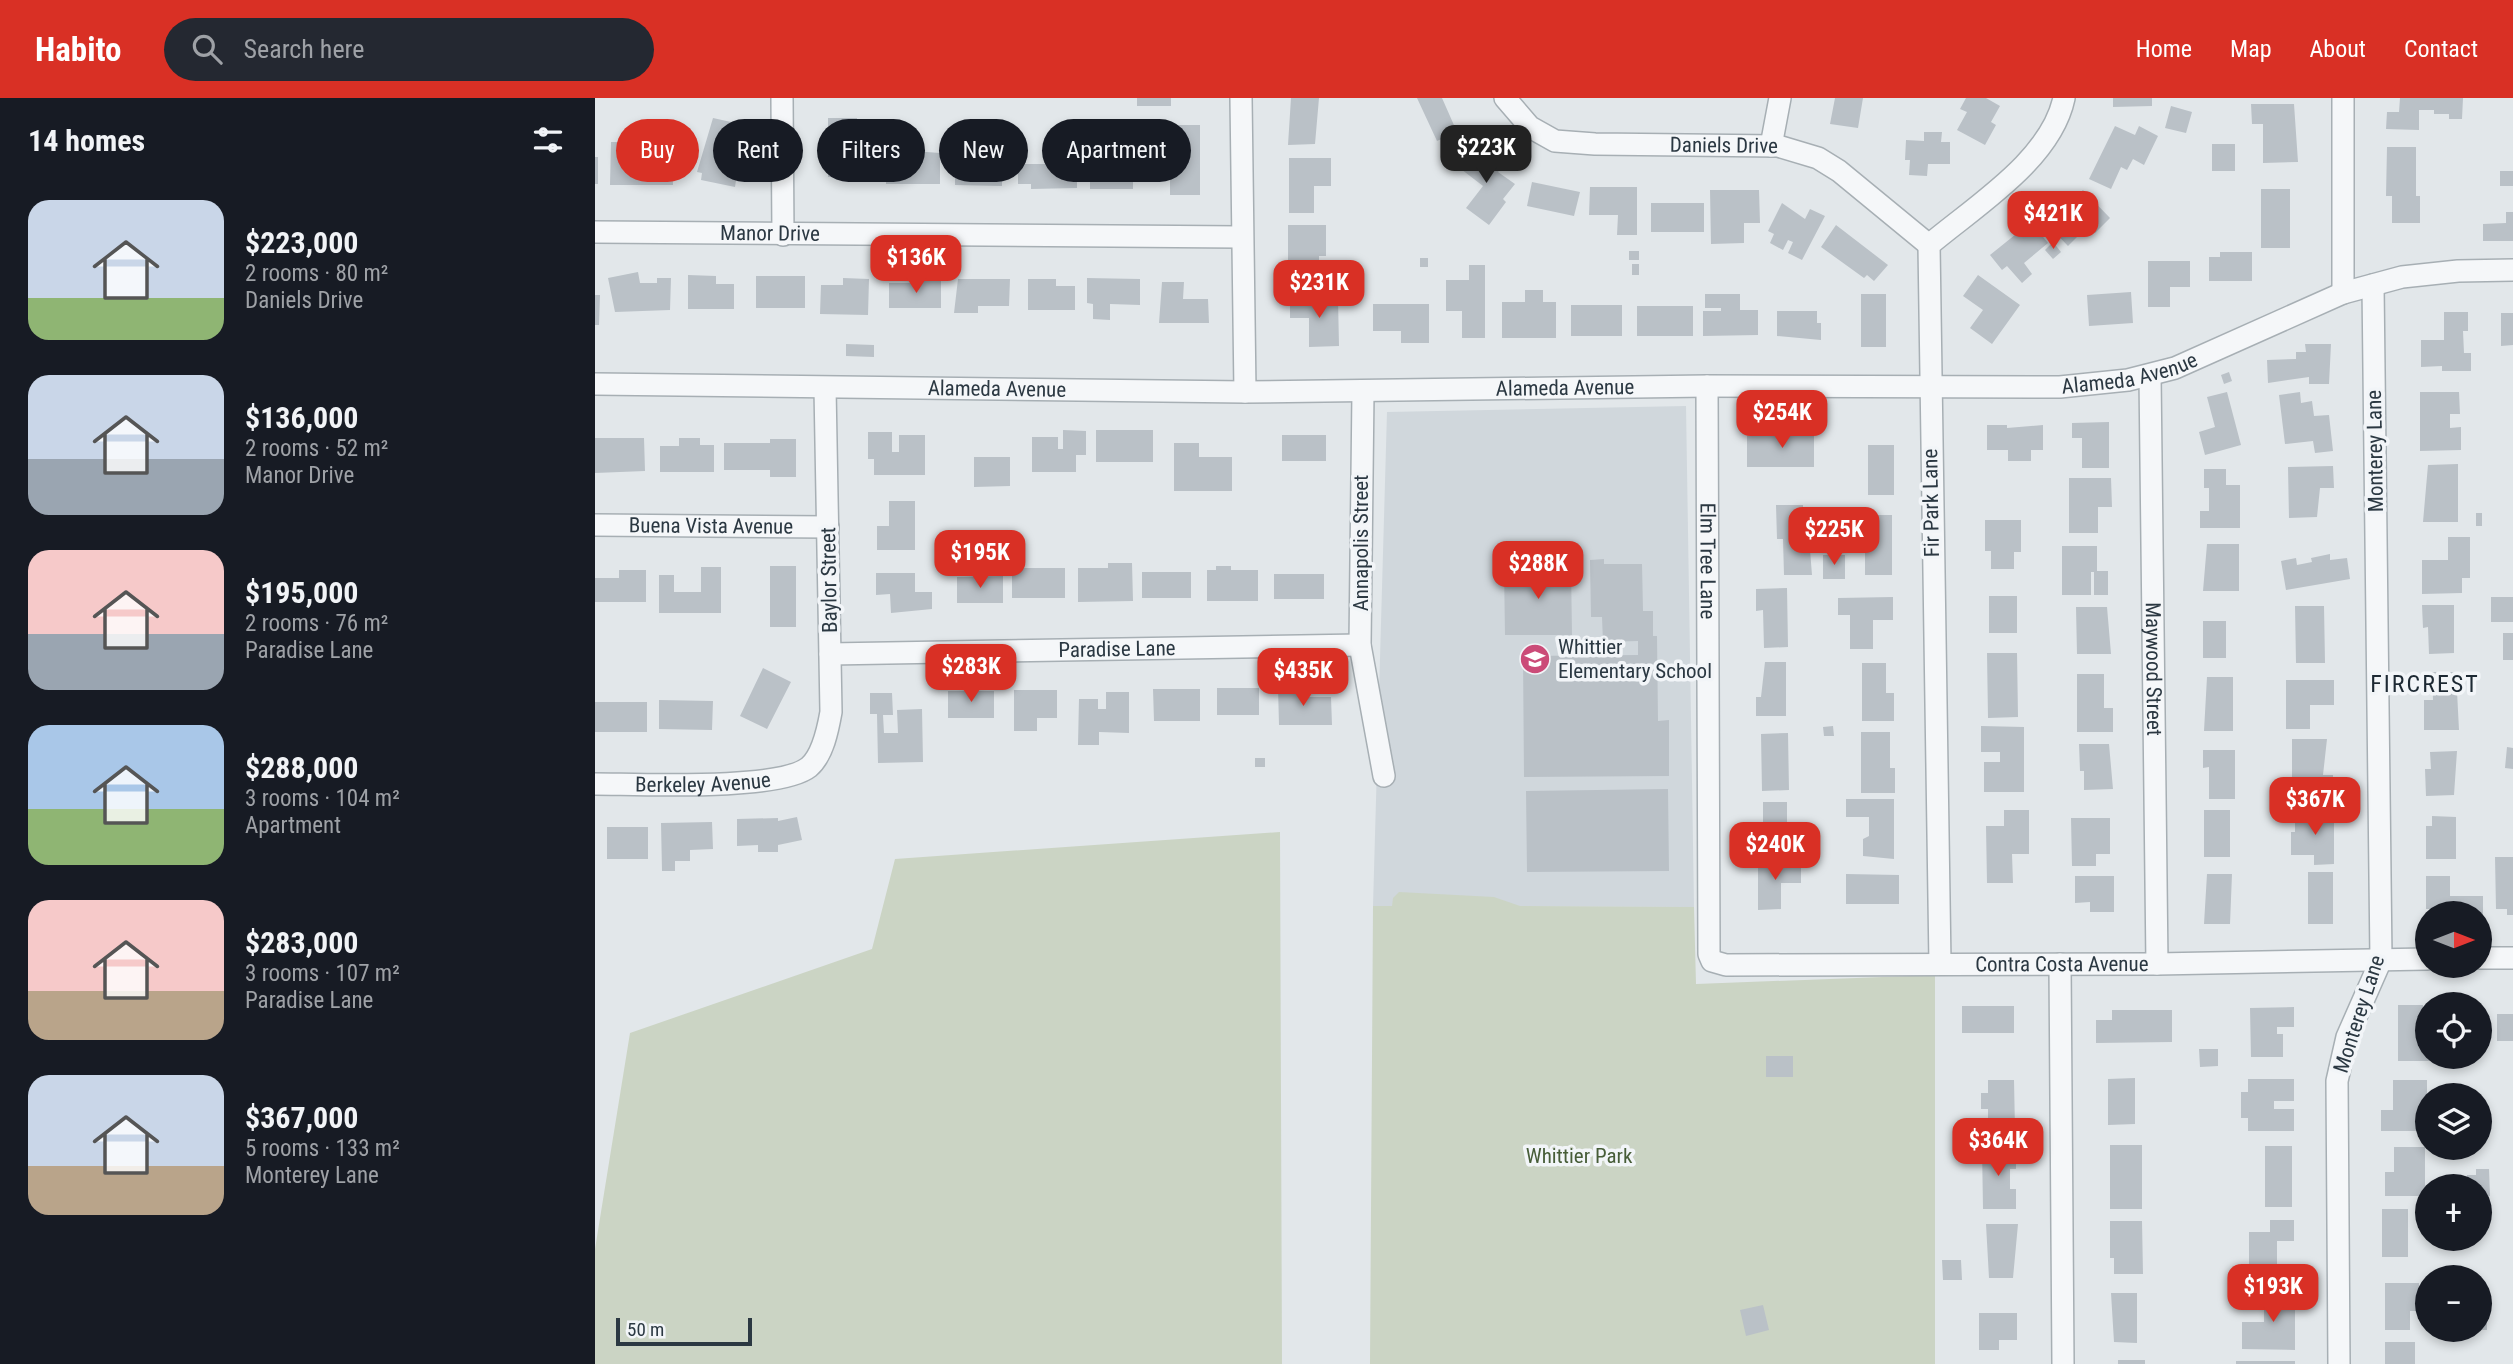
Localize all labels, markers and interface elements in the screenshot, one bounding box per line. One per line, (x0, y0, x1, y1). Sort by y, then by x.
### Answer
search box (164, 18, 654, 81)
text: Habito (35, 30, 122, 69)
icon: search (188, 30, 226, 68)
text: Search here (244, 34, 364, 64)
text: Home (2136, 35, 2192, 63)
text: Map (2230, 35, 2272, 63)
text: About (2310, 35, 2366, 63)
text: Contact (2404, 35, 2478, 63)
chip: Buy (616, 119, 699, 182)
chip: Rent (713, 119, 803, 182)
chip: Filters (817, 119, 925, 182)
chip: New (939, 119, 1028, 182)
chip: Apartment (1042, 119, 1191, 182)
icon: filters (529, 121, 567, 159)
text: 14 homes (28, 123, 145, 158)
pin: $223K (1437, 126, 1535, 185)
street label: Daniels Drive (1670, 133, 1778, 158)
text: $223K (1456, 134, 1516, 161)
pin: $421K (2004, 192, 2102, 251)
text: $421K (2023, 200, 2083, 227)
street label: Manor Drive (720, 221, 820, 246)
text: $223,000 (245, 225, 358, 260)
icon: home (84, 228, 168, 312)
pin: $136K (867, 236, 965, 295)
text: $136K (886, 244, 946, 271)
text: 2 rooms · 80 m² (245, 260, 388, 287)
pin: $231K (1270, 260, 1368, 320)
text: $231K (1289, 269, 1349, 296)
text: Daniels Drive (245, 287, 363, 314)
street label: Alameda Avenue (2060, 347, 2201, 399)
street label: Alameda Avenue (1496, 375, 1634, 401)
street label: Alameda Avenue (928, 376, 1067, 402)
pin: $254K (1733, 390, 1831, 450)
street label: Monterey Lane (2362, 390, 2388, 512)
text: $254K (1752, 399, 1812, 426)
text: $136,000 (245, 400, 358, 435)
icon: home (84, 403, 168, 487)
text: 2 rooms · 52 m² (245, 435, 388, 462)
street label: Fir Park Lane (1918, 448, 1944, 557)
text: Manor Drive (245, 462, 354, 489)
street label: Annapolis Street (1349, 475, 1373, 611)
street label: Elm Tree Lane (1695, 503, 1720, 619)
pin: $225K (1785, 508, 1883, 567)
street label: Buena Vista Avenue (629, 513, 793, 539)
text: $225K (1804, 516, 1864, 543)
street label: Baylor Street (816, 527, 842, 633)
pin: $195K (931, 531, 1029, 590)
text: $195K (950, 539, 1010, 566)
pin: $288K (1489, 542, 1587, 601)
text: $288K (1508, 550, 1568, 577)
text: $195,000 (245, 575, 358, 610)
icon: home (84, 578, 168, 662)
street label: Maywood Street (2141, 602, 2166, 736)
text: 2 rooms · 76 m² (245, 610, 388, 637)
place label: Whittier Elementary School (1558, 635, 1712, 683)
street label: Paradise Lane (1058, 636, 1176, 662)
text: Paradise Lane (245, 637, 373, 664)
school or university icon: Whittier Elementary School (1518, 642, 1552, 676)
pin: $283K (922, 644, 1020, 704)
pin: $435K (1254, 648, 1352, 708)
text: $283K (941, 653, 1001, 680)
text: $435K (1273, 657, 1333, 684)
district label: FIRCREST (2370, 670, 2480, 698)
text: $288,000 (245, 750, 358, 785)
icon: home (84, 753, 168, 837)
street label: Berkeley Avenue (635, 768, 772, 797)
pin: $367K (2266, 778, 2364, 837)
text: 3 rooms · 104 m² (245, 785, 400, 812)
text: $367K (2285, 786, 2345, 813)
text: Apartment (245, 812, 341, 839)
pin: $240K (1726, 822, 1824, 882)
text: $240K (1745, 831, 1805, 858)
north arrow (2415, 901, 2492, 978)
map controls (2415, 901, 2492, 1342)
text: $283,000 (245, 925, 358, 960)
icon: home (84, 928, 168, 1012)
street label: Contra Costa Avenue (1975, 952, 2149, 976)
street label: Monterey Lane (2329, 952, 2389, 1076)
text: 3 rooms · 107 m² (245, 960, 400, 987)
text: Paradise Lane (245, 987, 373, 1014)
button: locate (2415, 992, 2492, 1069)
button: layers (2415, 1083, 2492, 1160)
text: $367,000 (245, 1100, 358, 1135)
icon: home (84, 1103, 168, 1187)
pin: $364K (1949, 1118, 2047, 1178)
text: $364K (1968, 1127, 2028, 1154)
text: 5 rooms · 133 m² (245, 1135, 400, 1162)
park label: Whittier Park (1526, 1144, 1633, 1168)
text: Monterey Lane (245, 1162, 379, 1189)
button: + (2415, 1174, 2492, 1251)
pin: $193K (2224, 1264, 2322, 1324)
button: − (2415, 1265, 2492, 1342)
text: $193K (2243, 1273, 2303, 1300)
scale bar (616, 1315, 753, 1347)
text: 50 m (627, 1318, 664, 1341)

